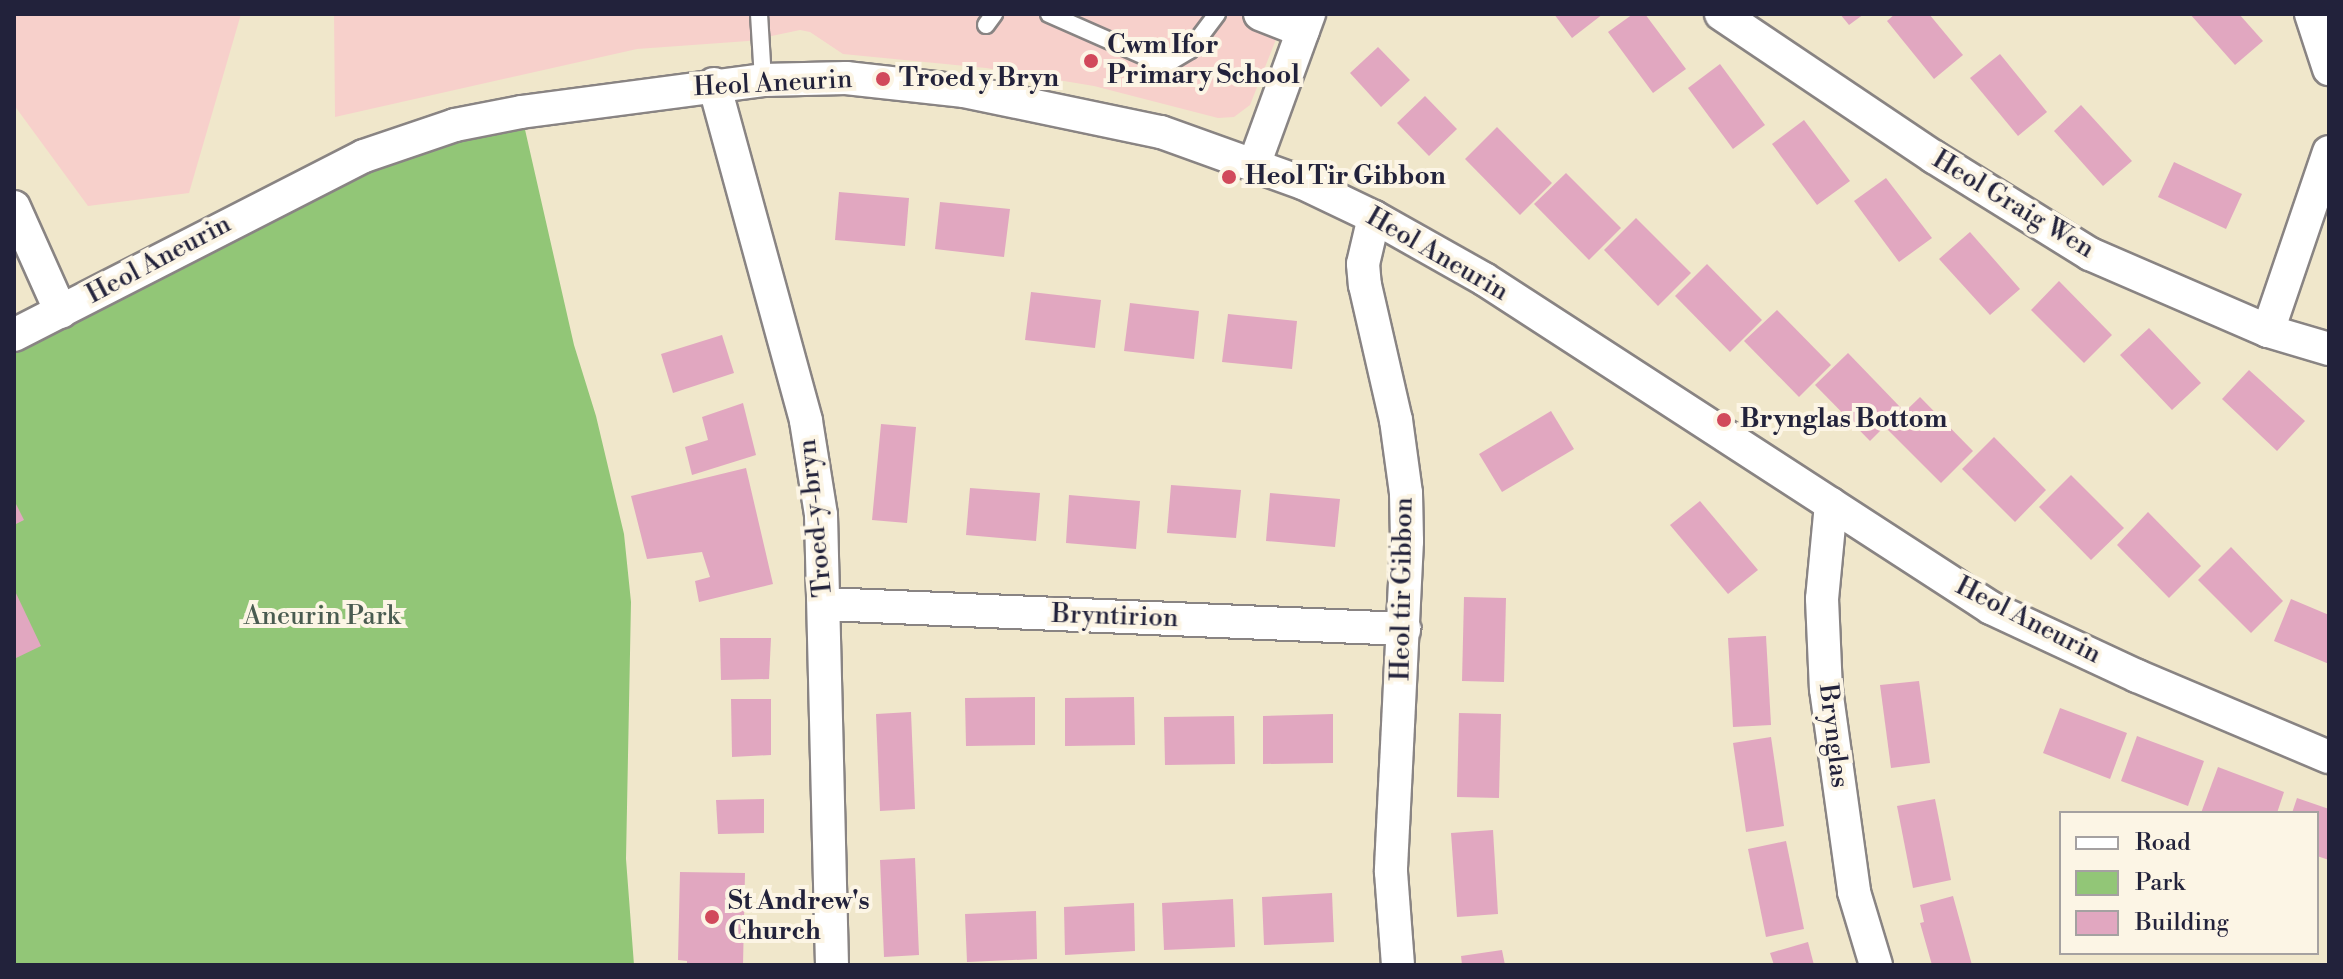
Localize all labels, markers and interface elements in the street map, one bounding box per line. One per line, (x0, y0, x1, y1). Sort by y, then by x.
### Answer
place label: Cwm Ifor Primary School (1107, 30, 1300, 92)
marker: Cwm Ifor Primary School (1082, 52, 1100, 70)
place label: Troed y Bryn (899, 63, 1059, 95)
street label: Heol Aneurin (693, 64, 853, 104)
marker: Troed y Bryn (874, 70, 892, 88)
street label: Heol Graig Wen (1927, 144, 2099, 266)
place label: Heol Tir Gibbon (1245, 161, 1446, 193)
marker: Heol Tir Gibbon (1220, 168, 1238, 186)
street label: Heol Aneurin (1360, 202, 1514, 308)
street label: Heol Aneurin (82, 209, 236, 311)
place label: Brynglas Bottom (1740, 404, 1947, 436)
marker: Brynglas Bottom (1715, 411, 1733, 429)
street label: Troed-y-bryn (792, 438, 840, 598)
street label: Heol tir Gibbon (1386, 497, 1420, 681)
street label: Heol Aneurin (1950, 571, 2106, 671)
street label: Bryntirion (1051, 599, 1179, 635)
park label: Aneurin Park (244, 601, 400, 633)
street label: Brynglas (1811, 682, 1855, 790)
legend (2059, 811, 2319, 955)
text: Road (2135, 828, 2191, 858)
text: Park (2135, 868, 2185, 898)
place label: St Andrew's Church (728, 886, 870, 948)
marker: St Andrew's Church (703, 908, 721, 926)
text: Building (2135, 908, 2229, 938)

